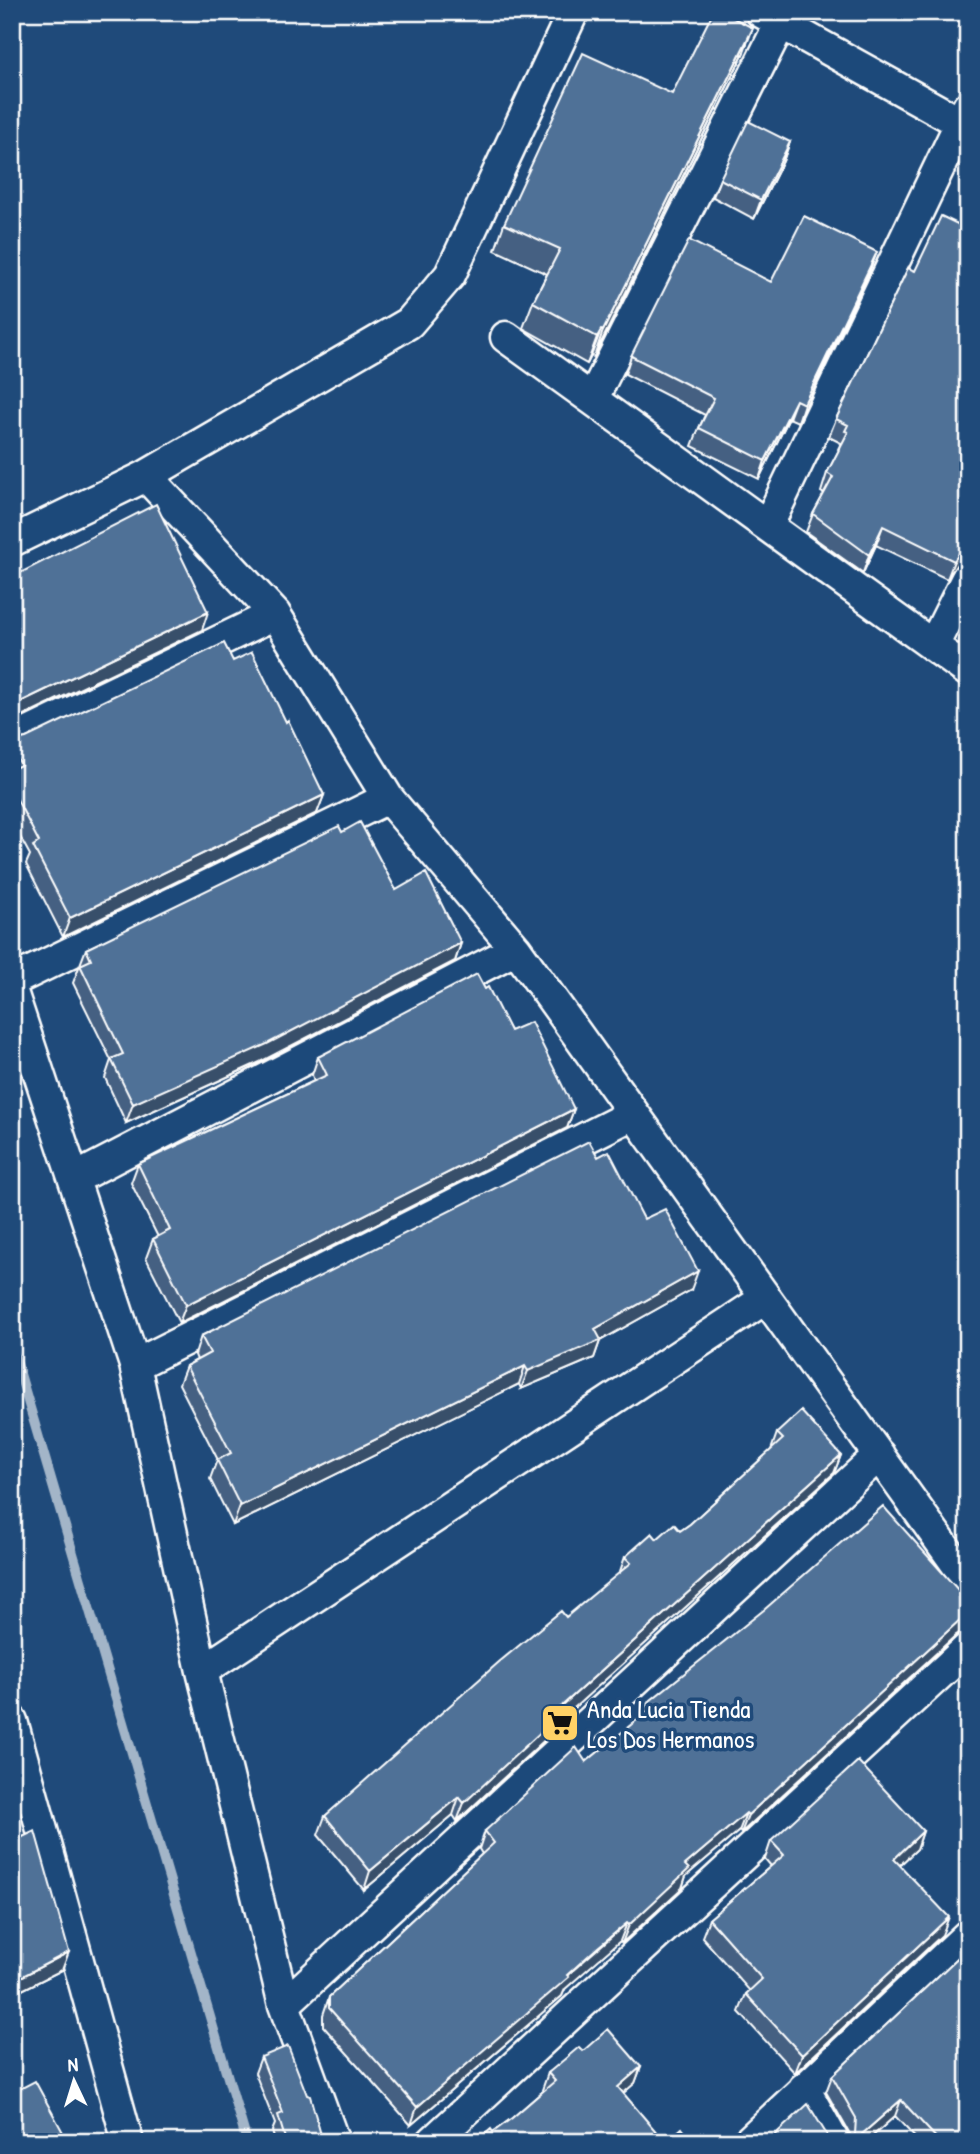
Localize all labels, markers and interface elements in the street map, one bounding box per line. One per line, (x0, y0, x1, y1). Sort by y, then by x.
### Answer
place label: Anda Lucia Tienda Los Dos Hermanos (587, 1691, 755, 1756)
supermarket icon: Anda Lucia Tienda Los Dos Hermanos (539, 1702, 581, 1744)
north arrow (38, 2046, 108, 2116)
text: N (67, 2051, 79, 2077)

